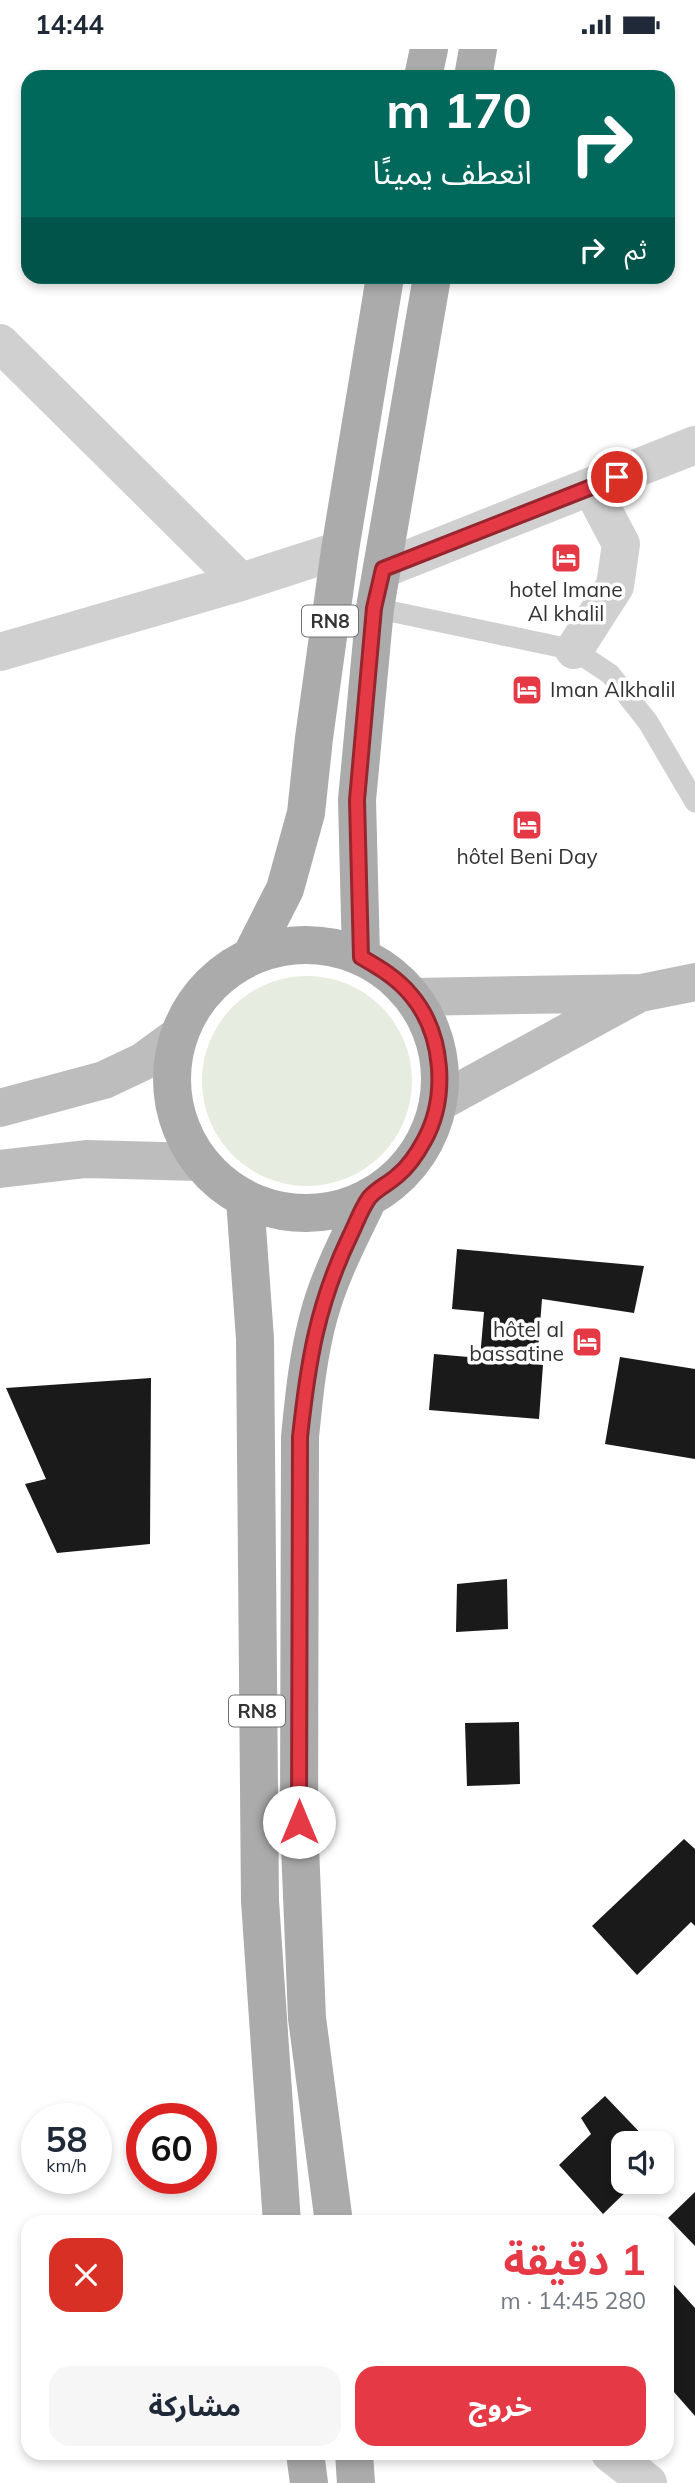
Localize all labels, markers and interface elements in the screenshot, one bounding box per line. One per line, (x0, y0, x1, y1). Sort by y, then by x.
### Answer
text: 14:44 (35, 8, 104, 41)
text: 170 m (386, 79, 532, 140)
icon: right (556, 98, 647, 189)
text: انعطف يمينًا (373, 152, 532, 192)
icon: right (573, 231, 611, 269)
text: ثم (625, 233, 647, 266)
pin (587, 447, 647, 507)
icon: arrive (598, 458, 636, 496)
hotel icon: hotel Imane Al khalil (549, 541, 583, 575)
place label: hotel Imane Al khalil (509, 576, 623, 626)
road number: RN8 (302, 605, 358, 636)
hotel icon: Iman Alkhalil (510, 673, 544, 707)
place label: Iman Alkhalil (550, 676, 675, 702)
hotel icon: hôtel Beni Day (510, 808, 544, 842)
place label: hôtel Beni Day (456, 843, 598, 869)
place label: hôtel al bassatine (469, 1316, 564, 1366)
hotel icon: hôtel al bassatine (570, 1325, 604, 1359)
road number: RN8 (229, 1695, 285, 1727)
position arrow (262, 1785, 336, 1859)
speed limit sign: 60 (126, 2103, 217, 2194)
text: 58 (45, 2117, 88, 2161)
map controls (611, 2131, 674, 2194)
button: sound (611, 2131, 674, 2194)
text: km/h (46, 2154, 87, 2177)
text: 1 دقيقة (504, 2233, 646, 2286)
button: close (49, 2238, 123, 2312)
text: 280 m · 14:45 (501, 2286, 646, 2315)
button: مشاركة (49, 2366, 341, 2446)
button: خروج (355, 2366, 646, 2446)

